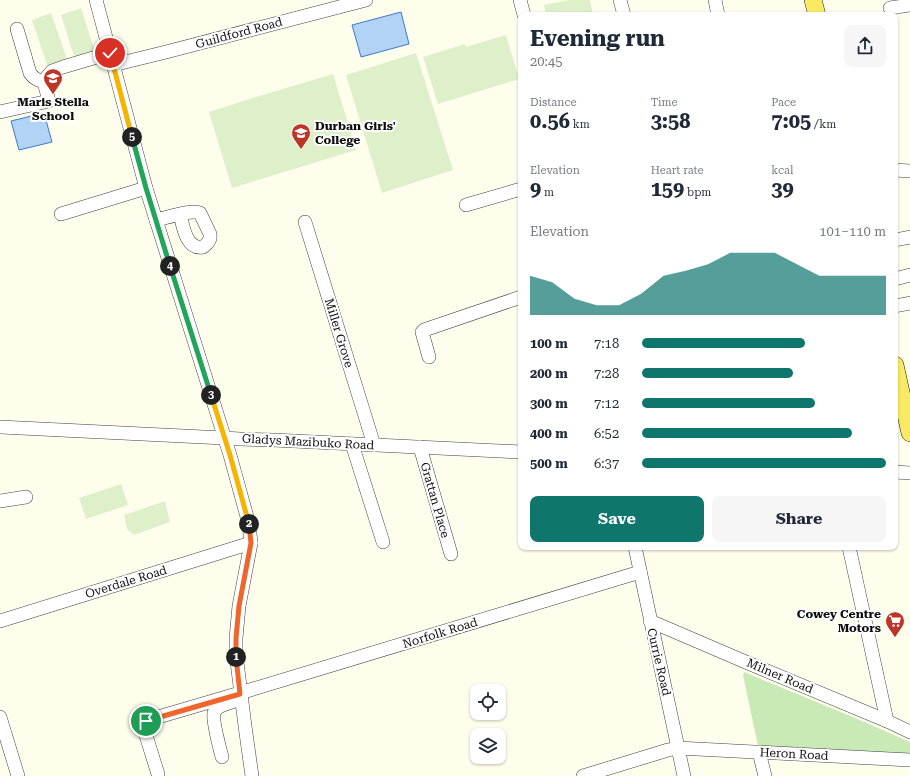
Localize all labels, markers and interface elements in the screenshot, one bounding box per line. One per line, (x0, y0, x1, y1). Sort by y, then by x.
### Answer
street label: Guildford Road (194, 15, 284, 51)
button: share (844, 25, 886, 67)
text: Evening run (530, 26, 665, 51)
pin (93, 36, 127, 70)
icon: check (99, 42, 121, 64)
text: 20:45 (530, 54, 562, 69)
school or university icon: Maris Stella School (42, 67, 64, 95)
place label: Maris Stella School (17, 95, 89, 123)
text: Distance (530, 96, 577, 109)
text: Time (651, 96, 678, 109)
text: Pace (771, 96, 796, 109)
text: 0.56 (530, 109, 570, 133)
text: 3:58 (651, 109, 691, 133)
text: 7:05 (771, 109, 811, 133)
text: km (570, 118, 590, 131)
text: /km (811, 118, 836, 131)
place label: Durban Girls' College (315, 119, 396, 147)
school or university icon: Durban Girls' College (290, 122, 312, 150)
pin: 5 (122, 127, 142, 147)
text: 5 (129, 130, 135, 143)
text: Elevation (530, 164, 580, 177)
text: Heart rate (651, 164, 704, 177)
text: kcal (771, 164, 793, 177)
text: 9 (530, 177, 541, 201)
text: 159 (651, 177, 684, 201)
text: 39 (771, 177, 794, 201)
text: m (541, 186, 554, 199)
text: bpm (684, 186, 711, 199)
text: Elevation (530, 224, 589, 239)
text: 101–110 m (819, 224, 886, 239)
pin: 4 (160, 256, 180, 276)
text: 4 (167, 259, 173, 272)
street label: Miller Grove (322, 297, 356, 370)
text: 100 m (530, 336, 568, 351)
text: 7:18 (594, 336, 619, 351)
text: 200 m (530, 366, 568, 381)
text: 7:28 (594, 366, 619, 381)
pin: 3 (201, 385, 221, 405)
text: 3 (208, 388, 214, 401)
text: 300 m (530, 396, 568, 411)
text: 7:12 (594, 396, 619, 411)
text: 400 m (530, 426, 568, 441)
text: 6:52 (594, 426, 619, 441)
street label: Gladys Mazibuko Road (242, 432, 375, 452)
text: 500 m (530, 456, 568, 471)
text: 6:37 (594, 456, 619, 471)
street label: Grattan Place (418, 461, 453, 540)
button: Save (530, 496, 704, 542)
button: Share (712, 496, 886, 542)
pin: 2 (239, 514, 259, 534)
text: 2 (246, 517, 252, 530)
street label: Overdale Road (83, 563, 169, 601)
place label: Cowey Centre Motors (797, 607, 881, 635)
supermarket icon: Cowey Centre Motors (884, 610, 906, 638)
street label: Norfolk Road (401, 615, 479, 651)
street label: Currie Road (644, 627, 674, 697)
pin: 1 (226, 647, 246, 667)
text: 1 (233, 650, 239, 663)
street label: Milner Road (745, 656, 816, 696)
map controls (470, 684, 506, 764)
button: locate (470, 684, 506, 720)
pin (129, 704, 163, 738)
icon: arrive (135, 710, 157, 732)
button: layers (470, 728, 506, 764)
street label: Heron Road (759, 745, 829, 763)

